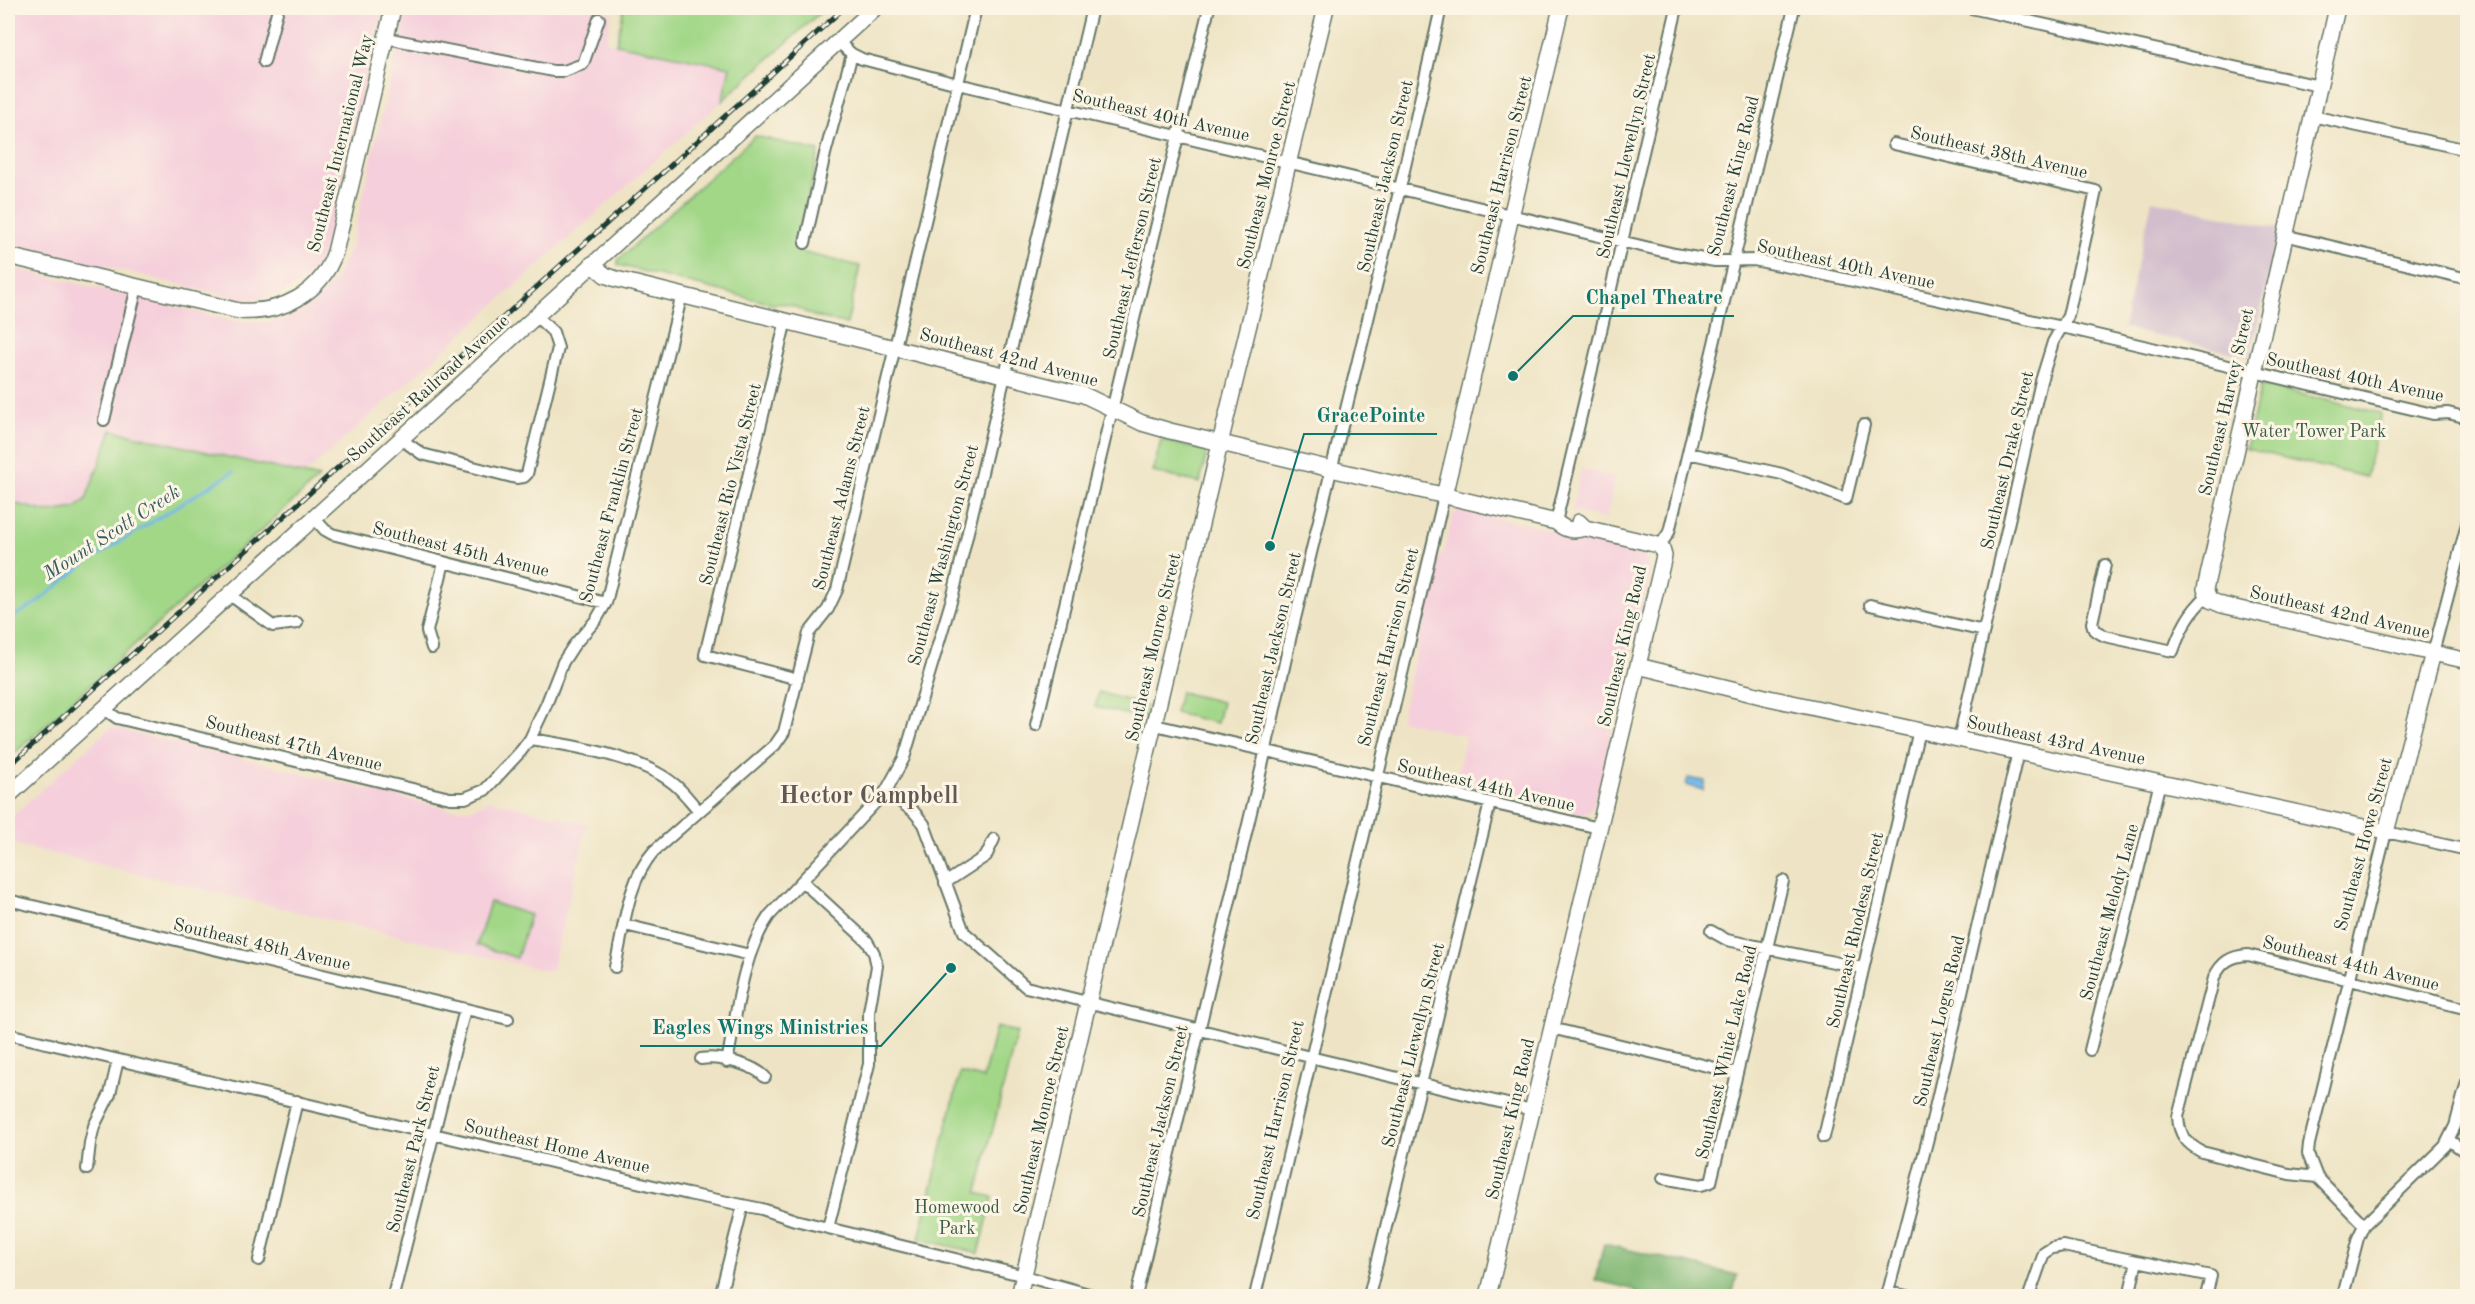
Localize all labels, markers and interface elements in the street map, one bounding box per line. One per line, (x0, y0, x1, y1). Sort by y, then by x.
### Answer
street label: Southeast International Way (305, 32, 377, 254)
street label: Southeast Llewellyn Street (1595, 52, 1659, 261)
street label: Southeast Harrison Street (1469, 74, 1535, 276)
street label: Southeast Jackson Street (1355, 78, 1417, 274)
street label: Southeast Monroe Street (1235, 79, 1299, 271)
street label: Southeast 40th Avenue (1070, 87, 1251, 145)
street label: Southeast King Road (1705, 94, 1763, 259)
street label: Southeast 38th Avenue (1908, 124, 2089, 182)
street label: Southeast Jefferson Street (1101, 155, 1165, 361)
street label: Southeast 40th Avenue (1755, 237, 1936, 293)
callout: Chapel Theatre (1573, 278, 1734, 316)
text: Chapel Theatre (1585, 289, 1723, 309)
street label: Southeast Harvey Street (2197, 307, 2257, 498)
street label: Southeast Railroad Avenue (344, 312, 513, 466)
street label: Southeast 42nd Avenue (917, 325, 1100, 391)
street label: Southeast 40th Avenue (2264, 350, 2445, 406)
street label: Southeast Drake Street (1979, 369, 2037, 551)
street label: Southeast Rio Vista Street (697, 381, 765, 587)
callout: GracePointe (1304, 396, 1437, 434)
street label: Southeast Adams Street (810, 404, 874, 592)
street label: Southeast Franklin Street (577, 405, 647, 605)
text: GracePointe (1317, 407, 1425, 427)
park label: Water Tower Park (2242, 423, 2386, 441)
street label: Southeast Washington Street (906, 443, 982, 668)
water label: Mount Scott Creek (39, 482, 184, 586)
street label: Southeast 45th Avenue (371, 519, 551, 581)
street label: Southeast Harrison Street (1356, 546, 1422, 748)
street label: Southeast Jackson Street (1243, 550, 1305, 746)
street label: Southeast Monroe Street (1123, 551, 1184, 743)
street label: Southeast King Road (1596, 564, 1650, 729)
street label: Southeast 42nd Avenue (2248, 583, 2432, 642)
street label: Southeast 47th Avenue (204, 713, 384, 775)
street label: Southeast 43rd Avenue (1965, 713, 2147, 769)
street label: Southeast Howe Street (2332, 755, 2396, 933)
street label: Southeast 44th Avenue (1395, 757, 1576, 815)
district label: Hector Campbell (779, 785, 959, 809)
street label: Southeast Melody Lane (2078, 822, 2142, 1003)
street label: Southeast Rhodesa Street (1825, 830, 1887, 1030)
street label: Southeast 48th Avenue (171, 916, 352, 974)
street label: Southeast 44th Avenue (2261, 933, 2441, 995)
street label: Southeast Logus Road (1911, 934, 1968, 1109)
street label: Southeast Llewellyn Street (1380, 941, 1448, 1150)
street label: Southeast White Lake Road (1694, 943, 1760, 1161)
callout: Eagles Wings Ministries (640, 1008, 881, 1046)
text: Eagles Wings Ministries (652, 1019, 868, 1039)
street label: Southeast Harrison Street (1244, 1019, 1308, 1222)
street label: Southeast Jackson Street (1130, 1023, 1192, 1219)
street label: Southeast Monroe Street (1011, 1024, 1072, 1216)
street label: Southeast King Road (1484, 1037, 1538, 1202)
street label: Southeast Park Street (384, 1064, 444, 1235)
street label: Southeast Home Avenue (462, 1117, 651, 1177)
park label: Homewood Park (914, 1199, 1000, 1238)

